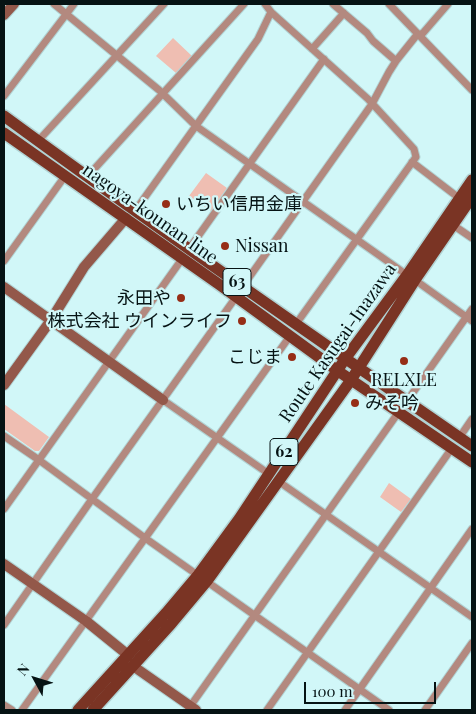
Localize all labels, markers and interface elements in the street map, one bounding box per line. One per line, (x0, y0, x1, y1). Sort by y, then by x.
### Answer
street label: nagoya-kounan line (78, 159, 222, 269)
place label: いちい信用金庫 (176, 193, 302, 215)
marker: いちい信用金庫 (160, 198, 172, 210)
place label: Nissan (235, 235, 289, 257)
marker: Nissan (219, 240, 231, 252)
street label: Route Kasugai-Inazawa (275, 259, 401, 427)
road number: 63 (223, 268, 251, 296)
place label: 永田や (117, 287, 171, 309)
marker: 永田や (175, 292, 187, 304)
place label: 株式会社 ウインライフ (48, 310, 232, 332)
marker: 株式会社 ウインライフ (236, 315, 248, 327)
place label: こじま (228, 346, 282, 368)
marker: こじま (286, 351, 298, 363)
marker: RELXLE (398, 355, 410, 367)
place label: RELXLE (371, 369, 437, 391)
place label: みそ吟 (365, 392, 419, 414)
marker: みそ吟 (349, 397, 361, 409)
road number: 62 (270, 438, 298, 466)
north arrow (10, 654, 60, 704)
text: N (12, 659, 34, 679)
scale bar (306, 672, 438, 704)
text: 100 m (312, 681, 353, 701)

